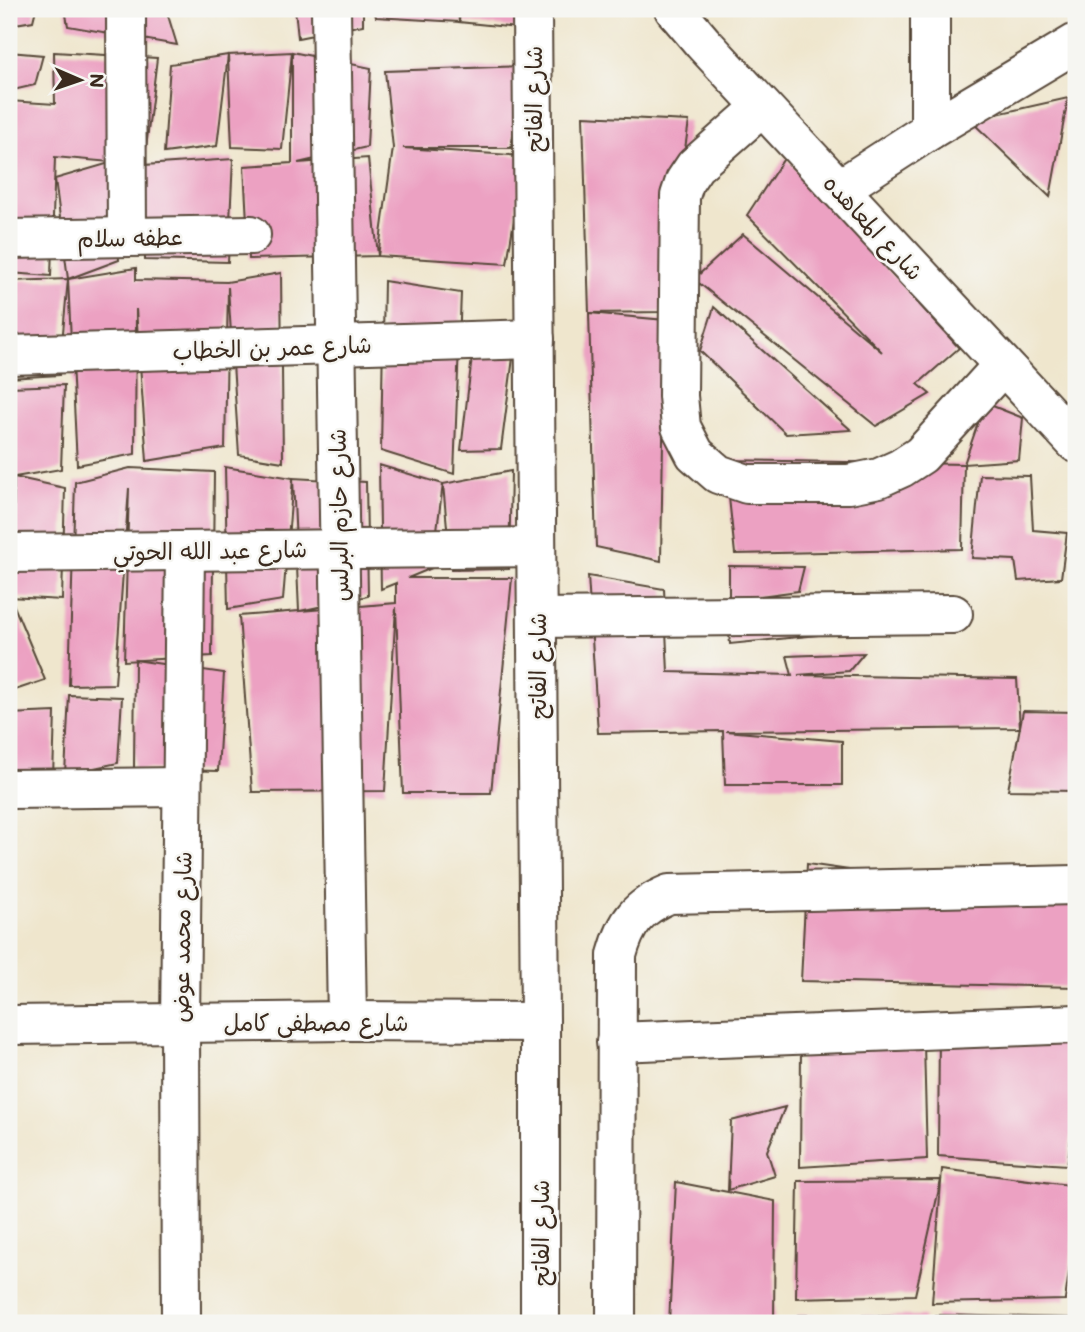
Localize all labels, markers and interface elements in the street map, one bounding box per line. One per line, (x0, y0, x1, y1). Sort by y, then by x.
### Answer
north arrow (46, 46, 116, 116)
street label: شارع الفاتح (518, 46, 550, 152)
text: N (85, 73, 110, 88)
street label: شارع المعاهده (816, 168, 931, 287)
street label: عطفه سلام (77, 221, 183, 257)
street label: شارع عمر بن الخطاب (172, 329, 372, 367)
street label: شارع حازم البرلس (321, 428, 359, 602)
street label: شارع عبد الله الحوتي (112, 533, 308, 574)
street label: شارع الفاتح (522, 613, 554, 719)
street label: شارع محمد عوض (165, 851, 199, 1023)
street label: شارع مصطفى كامل (223, 1007, 409, 1039)
street label: شارع الفاتح (525, 1180, 557, 1286)

